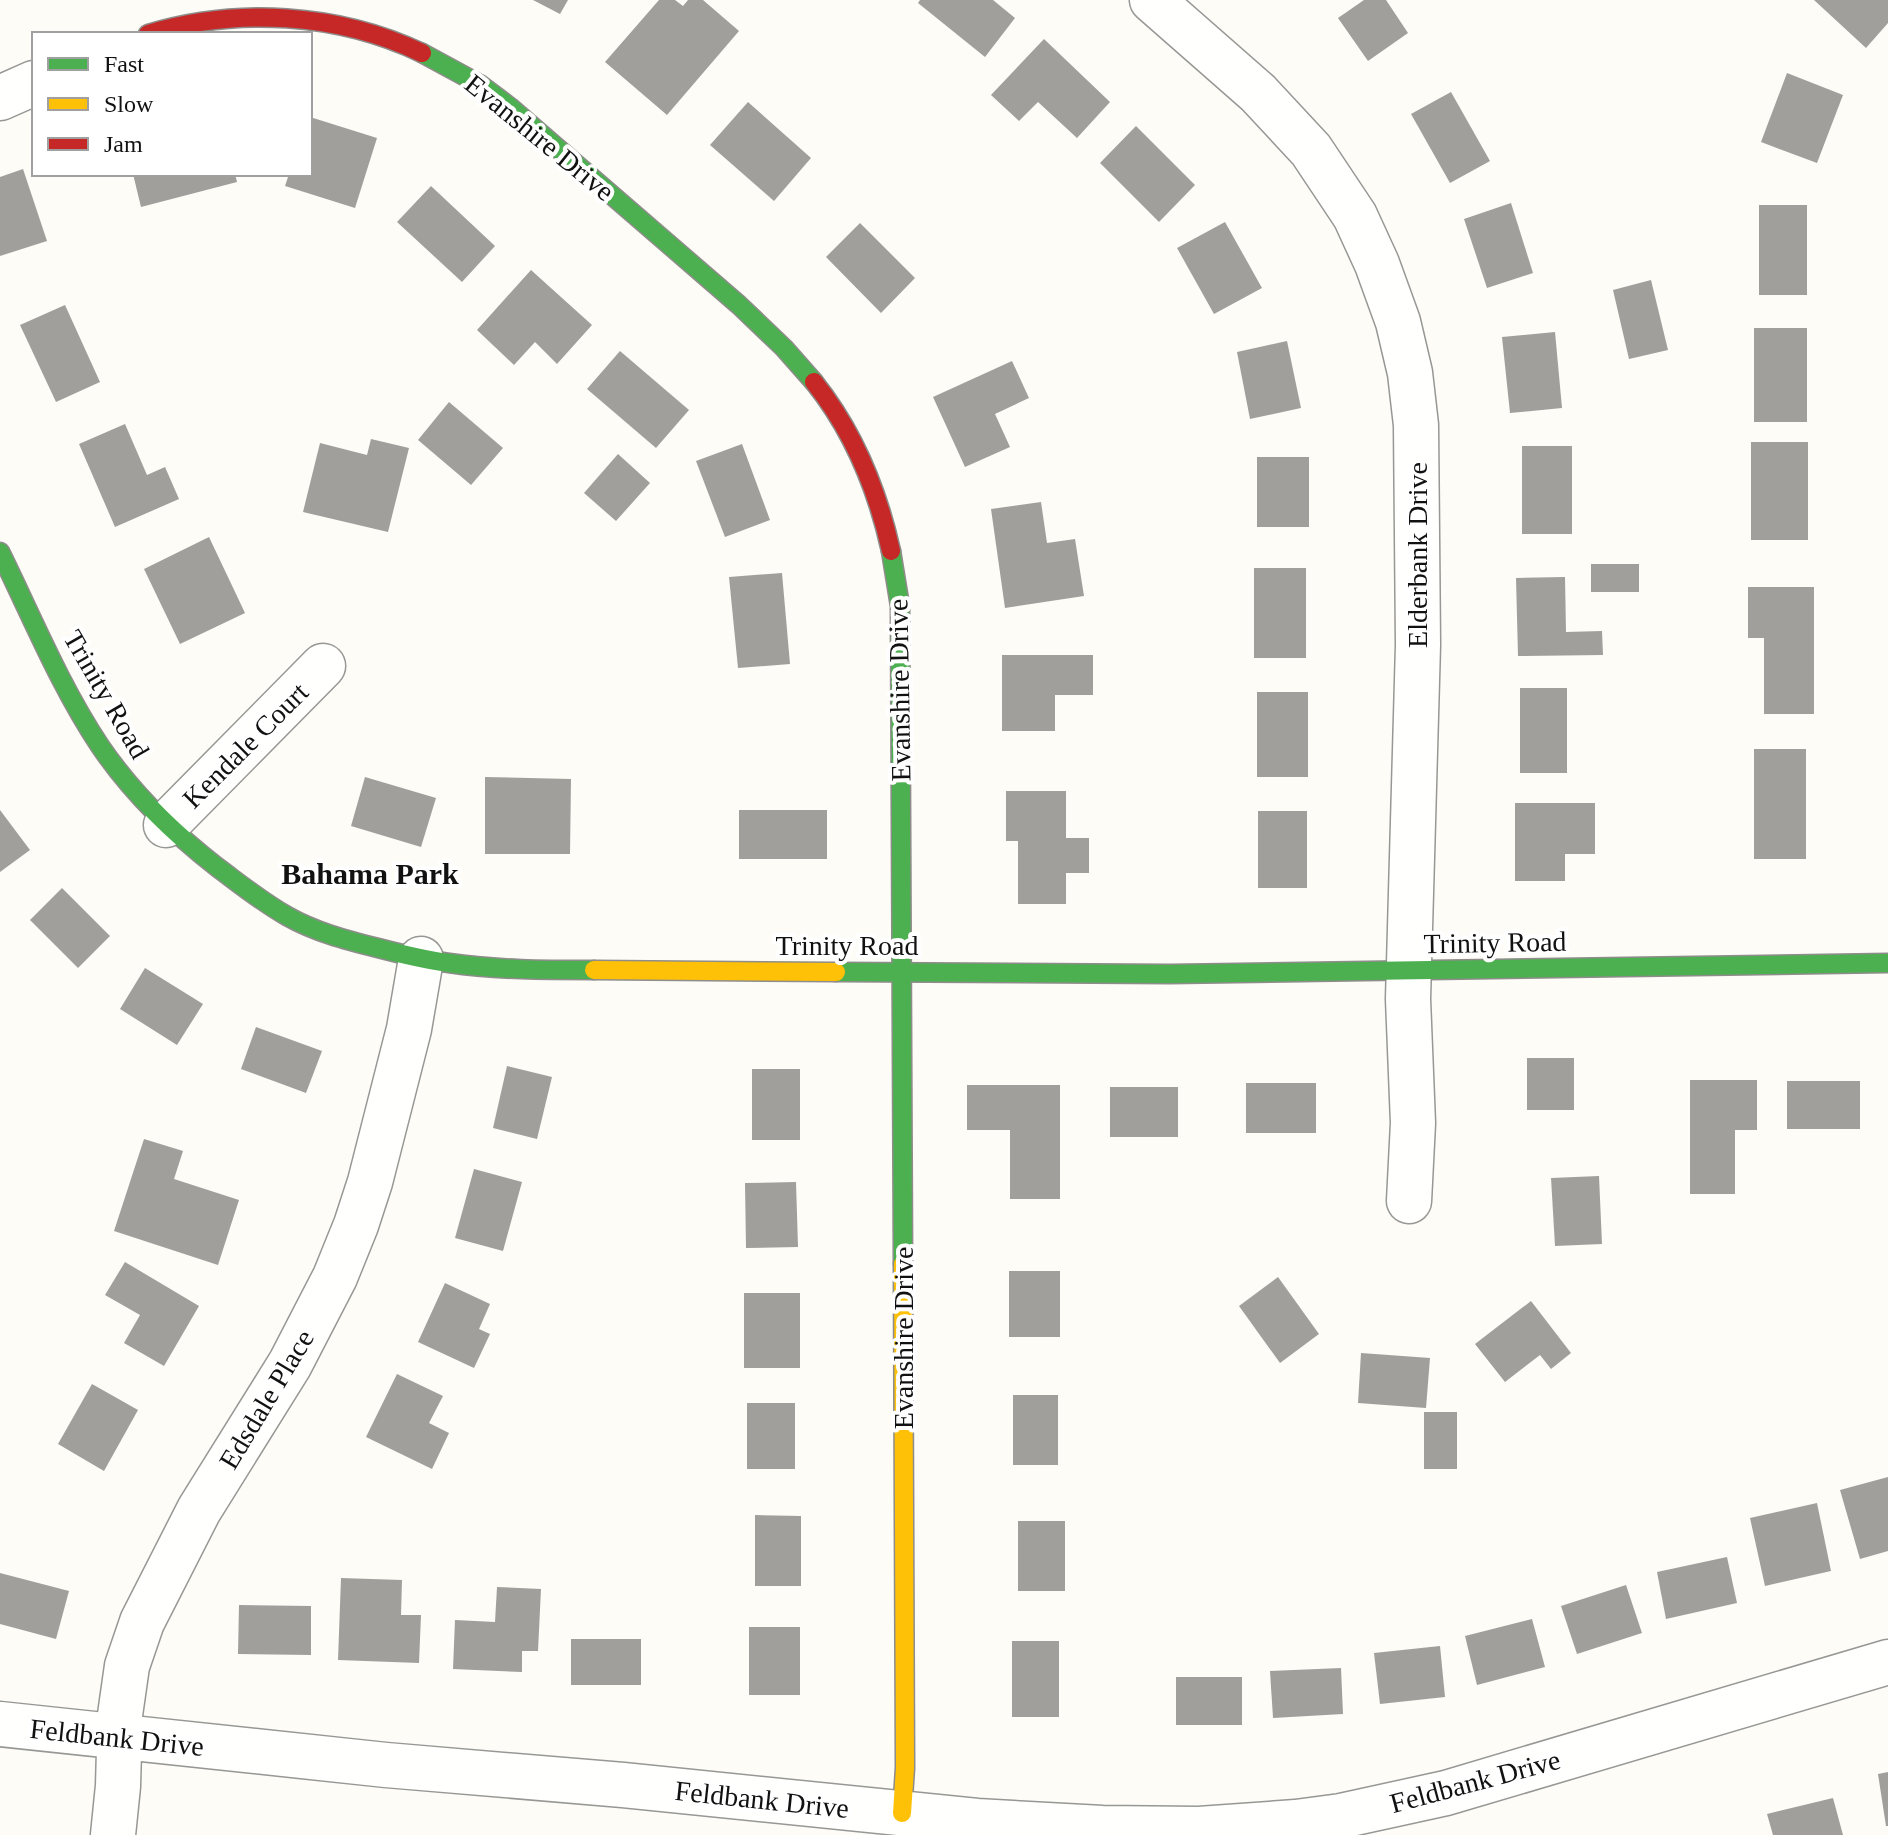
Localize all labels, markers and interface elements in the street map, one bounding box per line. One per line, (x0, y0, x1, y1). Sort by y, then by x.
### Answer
legend (32, 32, 312, 176)
text: Fast (104, 51, 144, 77)
street label: Evanshire Drive (459, 68, 620, 207)
text: Slow (104, 91, 154, 117)
text: Jam (104, 131, 143, 157)
street label: Elderbank Drive (1402, 462, 1433, 648)
street label: Evanshire Drive (882, 598, 917, 782)
street label: Trinity Road (57, 625, 156, 764)
street label: Kendale Court (176, 676, 314, 814)
district label: Bahama Park (281, 857, 459, 890)
street label: Trinity Road (1423, 926, 1567, 959)
street label: Trinity Road (776, 930, 918, 961)
street label: Evanshire Drive (888, 1247, 919, 1429)
street label: Edsdale Place (213, 1324, 320, 1474)
street label: Feldbank Drive (28, 1713, 206, 1762)
street label: Feldbank Drive (1387, 1744, 1564, 1819)
street label: Feldbank Drive (673, 1775, 851, 1824)

